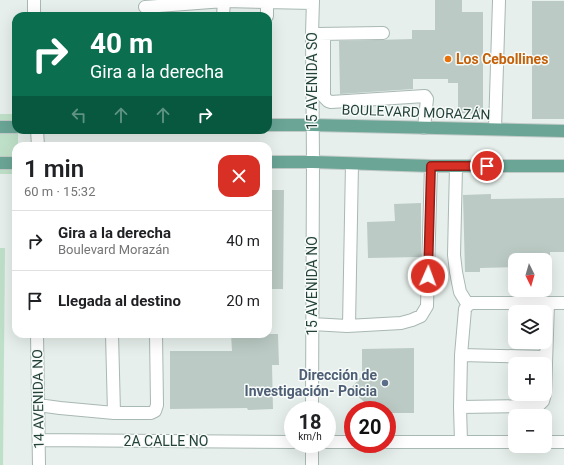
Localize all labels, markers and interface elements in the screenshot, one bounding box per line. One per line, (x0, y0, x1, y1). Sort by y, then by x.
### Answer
text: 40 m (90, 27, 153, 60)
icon: right (24, 28, 76, 80)
street label: 15 AVENIDA SO (304, 32, 320, 130)
place label: Los Cebollines (456, 51, 548, 67)
marker: Los Cebollines (443, 54, 453, 64)
text: Gira a la derecha (90, 61, 224, 82)
street label: BOULEVARD MORAZÁN (341, 100, 491, 123)
icon: left (68, 104, 90, 126)
icon: ahead (110, 104, 132, 126)
icon: ahead (152, 104, 174, 126)
icon: right (194, 104, 216, 126)
pin (470, 149, 504, 183)
text: 1 min (24, 155, 84, 183)
button: close (218, 155, 260, 197)
icon: arrive (476, 155, 498, 177)
text: 60 m · 15:32 (24, 184, 95, 199)
text: Gira a la derecha (58, 224, 171, 242)
icon: right (24, 230, 46, 252)
text: 40 m (226, 232, 260, 250)
street label: 15 AVENIDA NO (304, 236, 320, 336)
text: Boulevard Morazán (58, 242, 169, 257)
north arrow (508, 253, 552, 297)
map controls (508, 253, 552, 453)
position arrow (407, 255, 449, 297)
icon: arrive (24, 290, 46, 312)
text: Llegada al destino (58, 292, 181, 310)
text: 20 m (226, 292, 260, 310)
button: layers (508, 305, 552, 349)
street label: 14 AVENIDA NO (29, 349, 47, 449)
button: + (508, 357, 552, 401)
place label: Dirección de Investigación- Poicia (245, 367, 378, 399)
marker: Dirección de Investigación- Poicia (380, 378, 390, 388)
speed limit sign: 20 (344, 401, 396, 453)
button: − (508, 409, 552, 453)
text: 18 (299, 410, 321, 434)
text: km/h (298, 431, 322, 442)
street label: 2A CALLE NO (124, 433, 208, 449)

